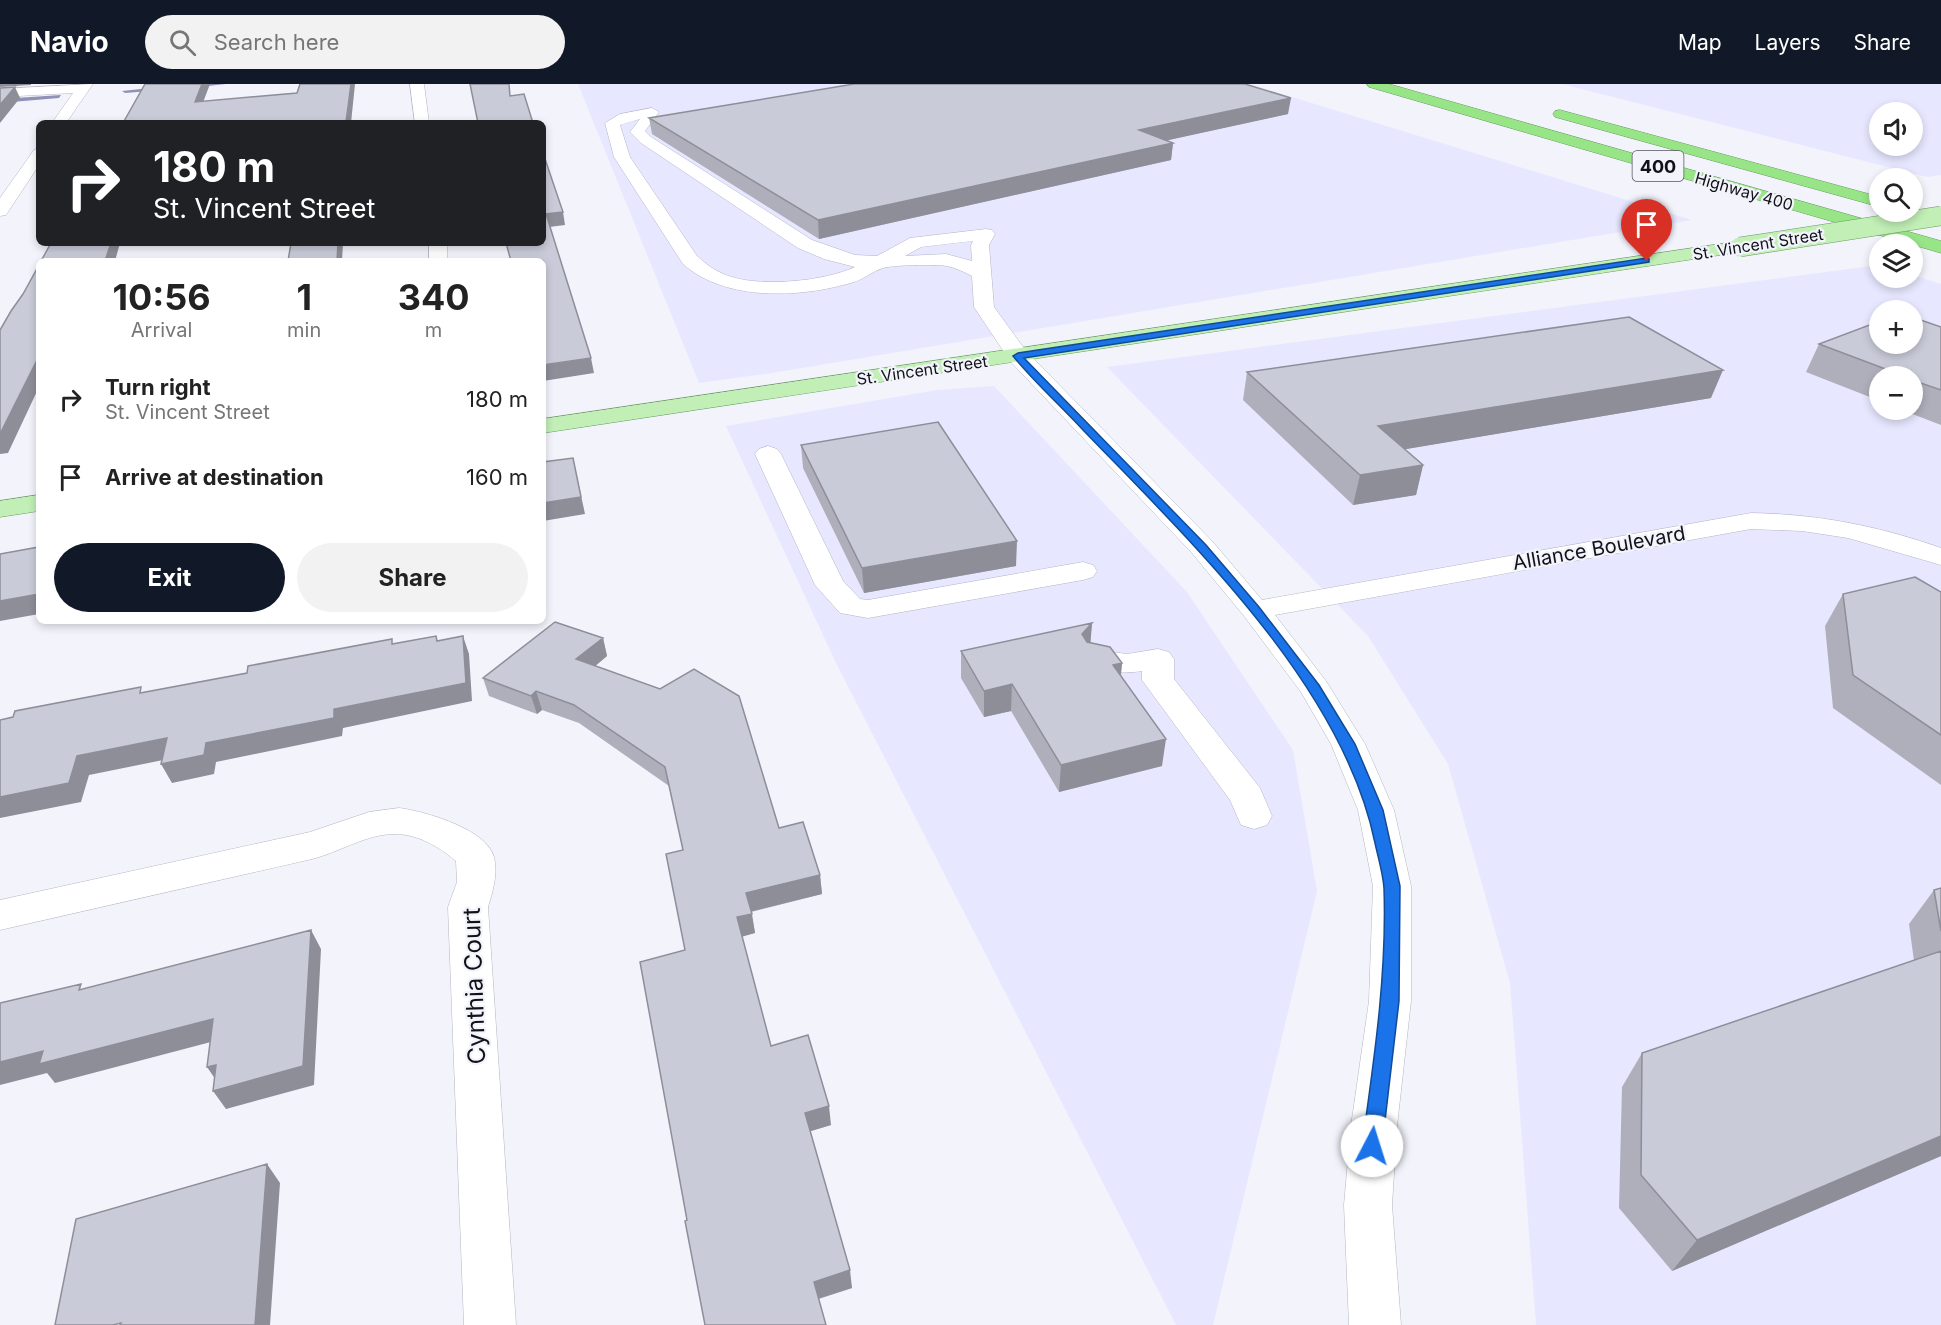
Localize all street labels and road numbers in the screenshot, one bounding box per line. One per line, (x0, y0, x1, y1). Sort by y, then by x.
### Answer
road number: 400 (1632, 151, 1684, 181)
street label: Highway 400 (1693, 167, 1795, 215)
street label: St. Vincent Street (1691, 224, 1825, 264)
street label: St. Vincent Street (855, 351, 989, 389)
street label: Alliance Boulevard (1511, 521, 1687, 575)
street label: Cynthia Court (457, 907, 491, 1065)

